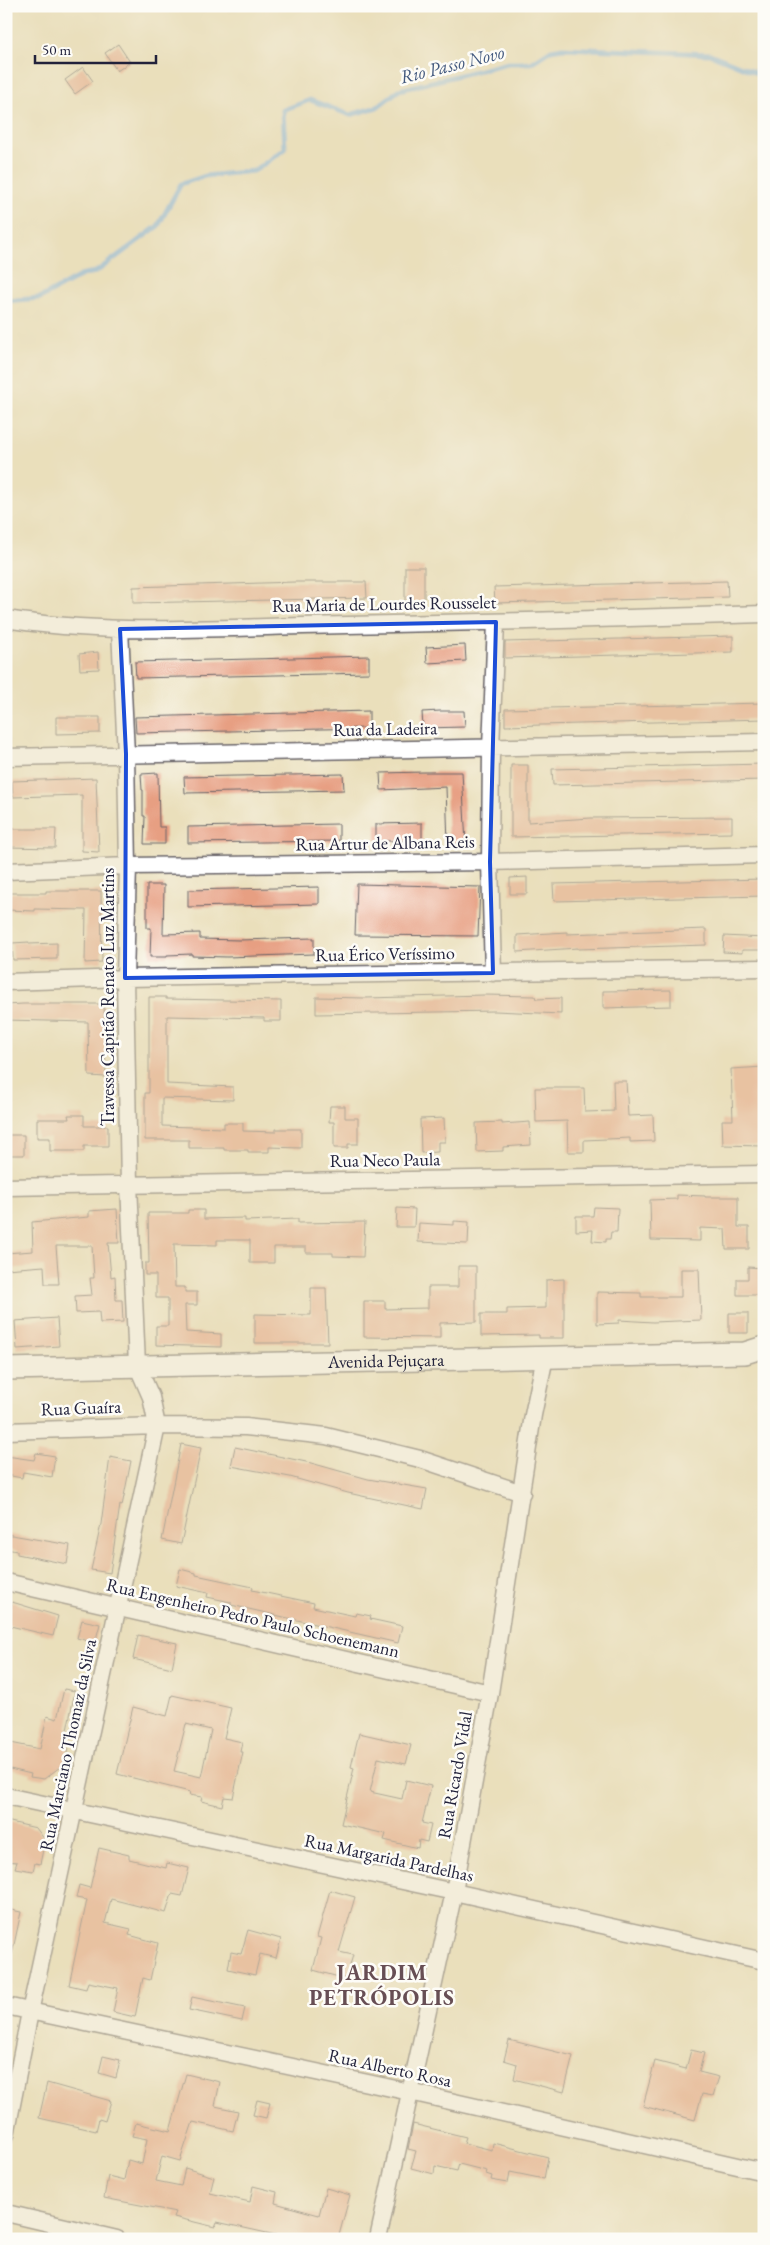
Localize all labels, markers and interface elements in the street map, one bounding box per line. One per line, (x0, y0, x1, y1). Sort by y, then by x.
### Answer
scale bar (35, 32, 156, 64)
water label: Rio Passo Novo (397, 39, 507, 90)
text: 50 m (42, 40, 71, 59)
street label: Rua Maria de Lourdes Rousselet (272, 590, 497, 617)
street label: Rua da Ladeira (333, 716, 438, 741)
street label: Rua Artur de Albana Reis (295, 829, 475, 856)
street label: Travessa Capitão Renato Luz Martins (96, 868, 119, 1126)
street label: Rua Érico Veríssimo (315, 941, 455, 966)
street label: Rua Neco Paula (329, 1147, 441, 1172)
street label: Avenida Pejuçara (326, 1347, 445, 1373)
street label: Rua Guaíra (40, 1395, 122, 1420)
street label: Rua Engenheiro Pedro Paulo Schoenemann (104, 1573, 402, 1663)
street label: Rua Marciano Thomaz da Silva (34, 1636, 101, 1853)
street label: Rua Ricardo Vidal (432, 1709, 477, 1840)
street label: Rua Margarida Pardelhas (302, 1828, 476, 1887)
district label: JARDIM PETRÓPOLIS (309, 1958, 455, 2012)
street label: Rua Alberto Rosa (327, 2043, 454, 2092)

